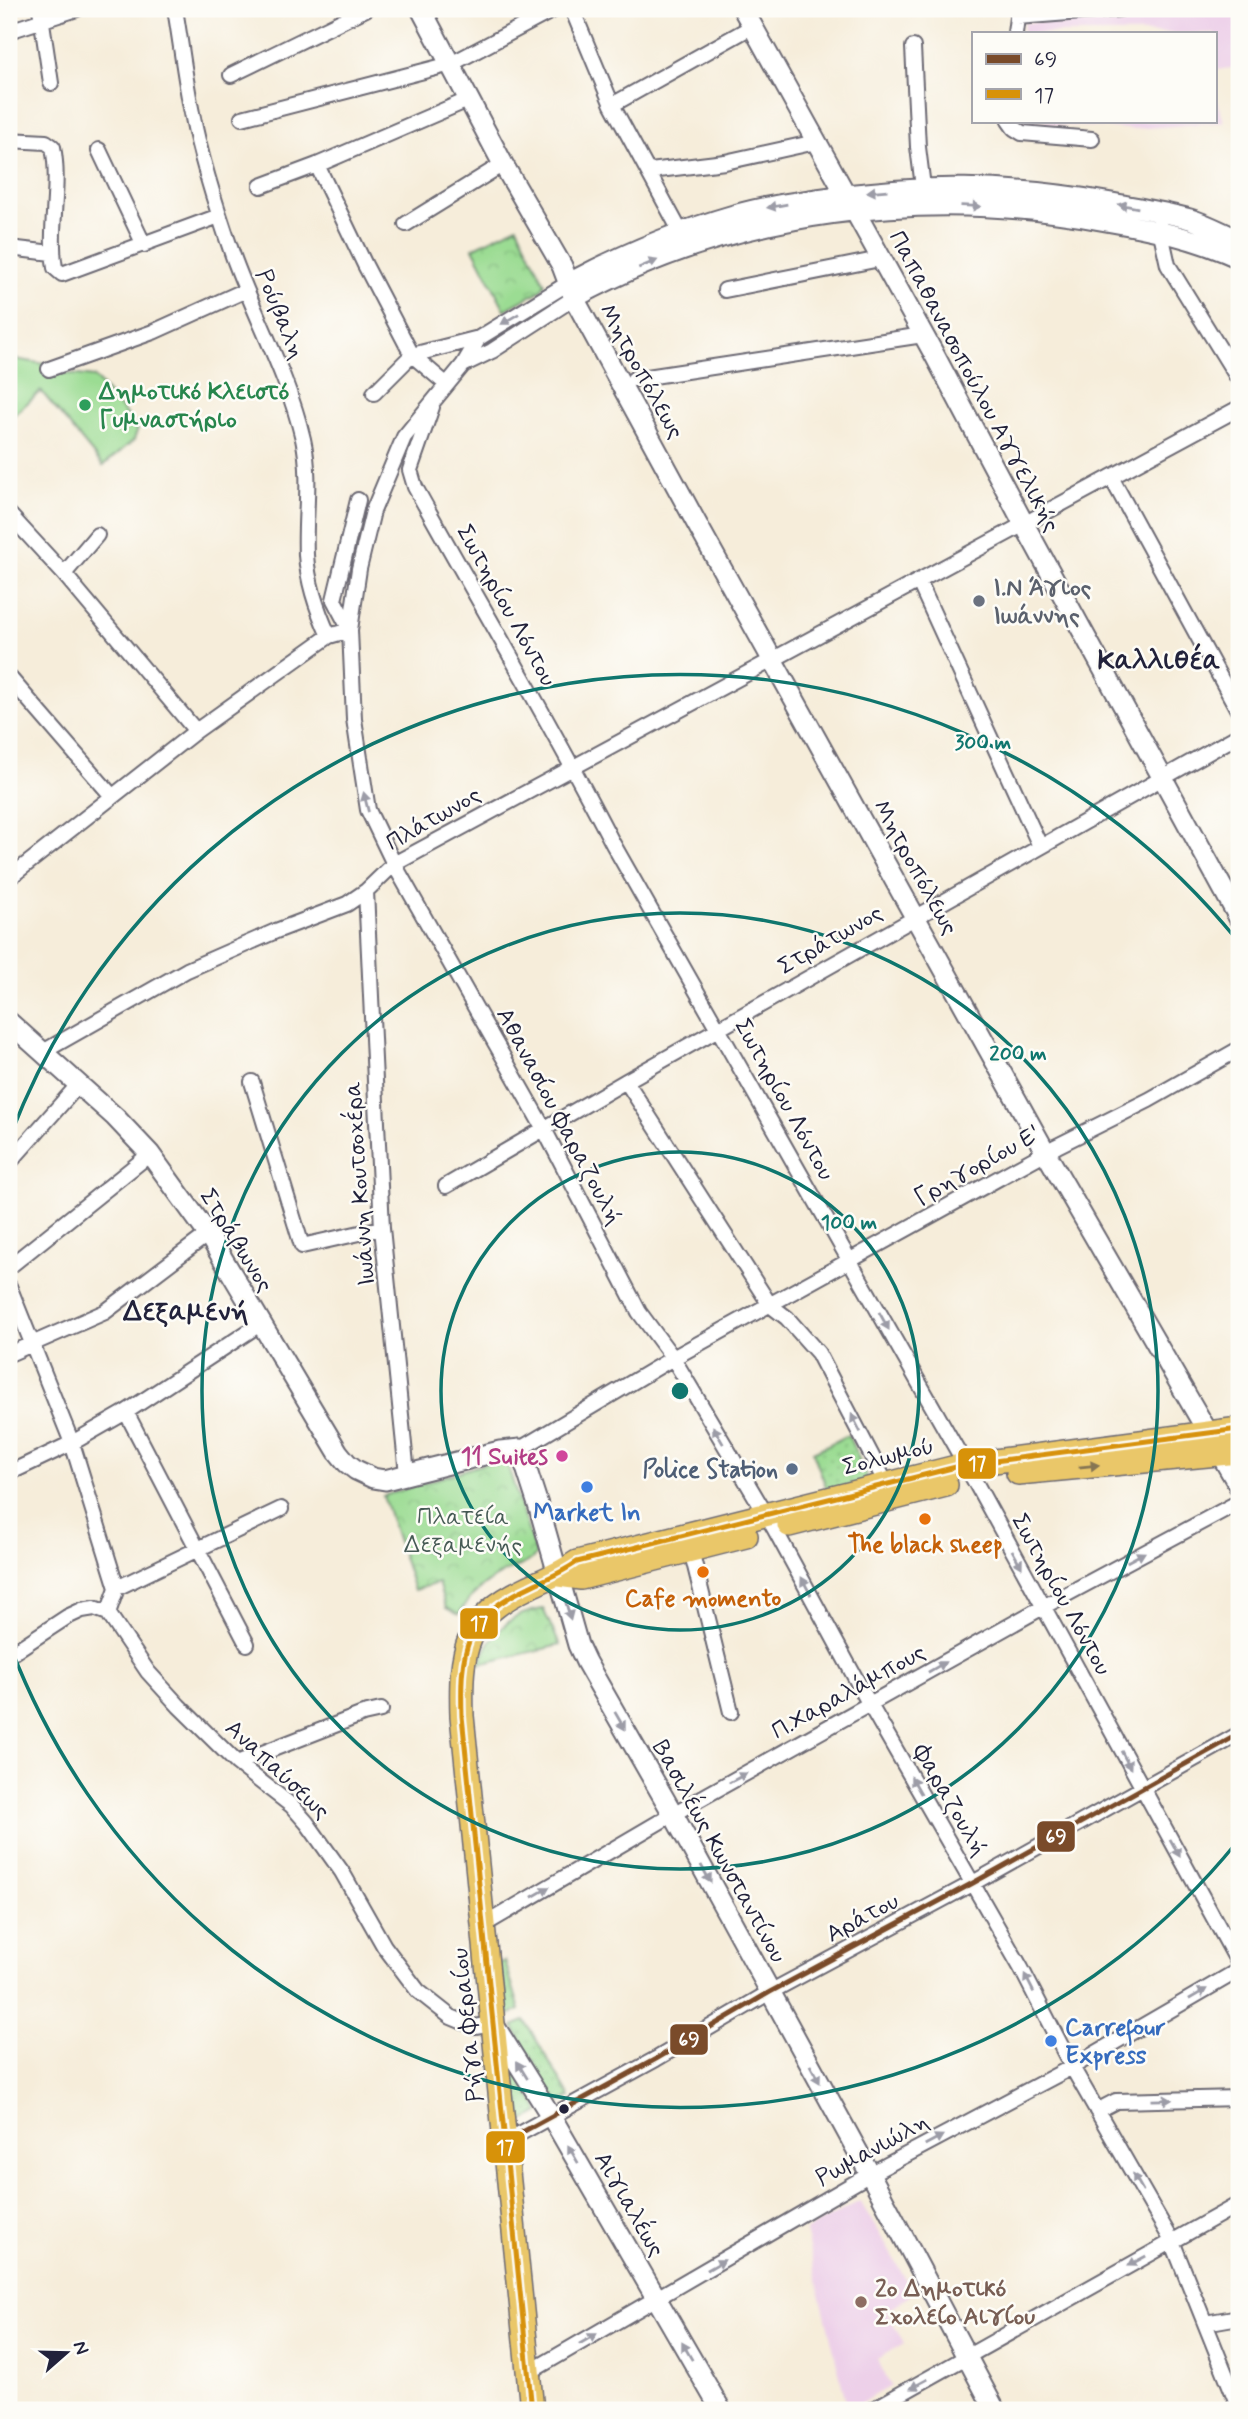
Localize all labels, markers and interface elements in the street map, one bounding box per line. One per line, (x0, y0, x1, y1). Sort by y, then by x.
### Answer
legend (972, 32, 1216, 122)
text: 69 (1034, 46, 1057, 74)
text: 17 (1034, 82, 1054, 110)
one-way arrow (866, 186, 888, 197)
one-way arrow (766, 200, 788, 211)
one-way arrow (1117, 200, 1139, 211)
one-way arrow (960, 201, 982, 212)
street label: Παπαθανασοπούλου Αγγελικής (881, 226, 1066, 538)
one-way arrow (637, 259, 658, 270)
street label: Ρούβαλη (248, 265, 312, 364)
street label: Μητροπόλεως (591, 299, 691, 445)
one-way arrow (500, 313, 519, 325)
place label: Δημοτικό Κλειστό Γυμναστήριο (98, 377, 289, 436)
marker: Δημοτικό Κλειστό Γυμναστήριο (77, 397, 93, 413)
street label: Σωτηρίου Λόντου (448, 519, 563, 692)
place label: Ι.Ν Άγιος Ιωάννης (993, 573, 1092, 632)
marker: Ι.Ν Άγιος Ιωάννης (971, 593, 987, 609)
district label: Καλλιθέα (1098, 642, 1221, 680)
text: 300 m (955, 729, 1012, 757)
street label: Πλάτωνος (381, 780, 487, 859)
one-way arrow (360, 791, 371, 813)
street label: Μητροπόλεως (865, 795, 965, 941)
street label: Στράτωνος (773, 898, 889, 983)
street label: Αθανασίου Φαραζουλή (488, 1003, 629, 1231)
street label: Σωτηρίου Λόντου (726, 1013, 841, 1186)
text: 200 m (989, 1040, 1047, 1068)
street label: Ιωάννη Κουτσοχέρα (337, 1080, 383, 1287)
street label: Γρηγορίου Ε' (909, 1119, 1046, 1214)
street label: Στράβωνος (192, 1183, 280, 1299)
text: 100 m (821, 1209, 877, 1237)
district label: Δεξαμενή (122, 1294, 249, 1331)
one-way arrow (878, 1311, 890, 1330)
centre of rings (668, 1379, 692, 1403)
one-way arrow (850, 1412, 862, 1432)
one-way arrow (712, 1425, 724, 1444)
street label: Σολωμού (839, 1431, 937, 1484)
place label: 11 Suites (461, 1442, 549, 1473)
line badge: 17 (957, 1447, 997, 1480)
marker: 11 Suites (554, 1448, 570, 1464)
text: 17 (968, 1452, 986, 1477)
place label: Police Station (643, 1455, 778, 1486)
one-way arrow (1078, 1460, 1100, 1471)
marker: Police Station (784, 1461, 800, 1477)
marker: Market In (579, 1479, 595, 1495)
place label: Market In (533, 1498, 641, 1529)
park label: Πλατεία Δεξαμενής (404, 1502, 522, 1561)
street label: Σωτηρίου Λόντου (1003, 1508, 1118, 1681)
marker: The black sheep (917, 1511, 933, 1527)
place label: The black sheep (847, 1530, 1003, 1561)
one-way arrow (1011, 1550, 1023, 1569)
one-way arrow (1126, 1551, 1146, 1563)
marker: Cafe momento (695, 1564, 711, 1580)
one-way arrow (800, 1576, 812, 1596)
place label: Cafe momento (625, 1584, 782, 1615)
one-way arrow (564, 1600, 574, 1621)
line badge: 17 (459, 1607, 499, 1640)
text: 17 (470, 1612, 488, 1637)
street label: Π.Χαραλάμπους (766, 1637, 931, 1747)
one-way arrow (927, 1661, 947, 1673)
one-way arrow (614, 1711, 626, 1731)
street label: Αναπαύσεως (218, 1713, 336, 1827)
street label: Βασιλέως Κωνσταντίνου (644, 1734, 794, 1969)
street label: Φαραζουλή (905, 1738, 994, 1862)
one-way arrow (1119, 1750, 1131, 1770)
one-way arrow (729, 1772, 748, 1784)
one-way arrow (910, 1775, 922, 1795)
line badge: 69 (1036, 1820, 1076, 1853)
text: 69 (1045, 1825, 1067, 1850)
one-way arrow (1169, 1839, 1181, 1858)
one-way arrow (700, 1865, 712, 1884)
one-way arrow (532, 1886, 551, 1898)
street label: Αράτου (821, 1886, 905, 1950)
street label: Ρήγα Φεραίου (445, 1946, 492, 2103)
one-way arrow (1023, 1973, 1034, 1993)
one-way arrow (1188, 1988, 1207, 2000)
place label: Carrefour Express (1065, 2013, 1166, 2072)
line badge: 69 (669, 2023, 709, 2056)
text: 69 (678, 2028, 700, 2053)
marker: Carrefour Express (1043, 2033, 1059, 2049)
one-way arrow (516, 2060, 529, 2080)
one-way arrow (809, 2064, 821, 2084)
one-way arrow (1152, 2094, 1174, 2105)
unlabelled marker (557, 2102, 571, 2116)
street label: Ρωμανιώλη (811, 2106, 935, 2194)
line badge: 17 (485, 2130, 526, 2164)
one-way arrow (925, 2134, 944, 2146)
text: 17 (496, 2136, 514, 2161)
one-way arrow (567, 2144, 579, 2164)
street label: Αιγιαλέως (586, 2146, 672, 2263)
one-way arrow (1132, 2173, 1144, 2192)
one-way arrow (1127, 2255, 1147, 2267)
one-way arrow (706, 2259, 725, 2271)
place label: 2ο Δημοτικό Σχολείο Αιγίου (875, 2274, 1035, 2333)
marker: 2ο Δημοτικό Σχολείο Αιγίου (853, 2294, 869, 2310)
north arrow (32, 2318, 102, 2388)
one-way arrow (578, 2333, 597, 2345)
text: N (67, 2337, 94, 2358)
one-way arrow (680, 2342, 693, 2361)
one-way arrow (909, 2378, 928, 2390)

